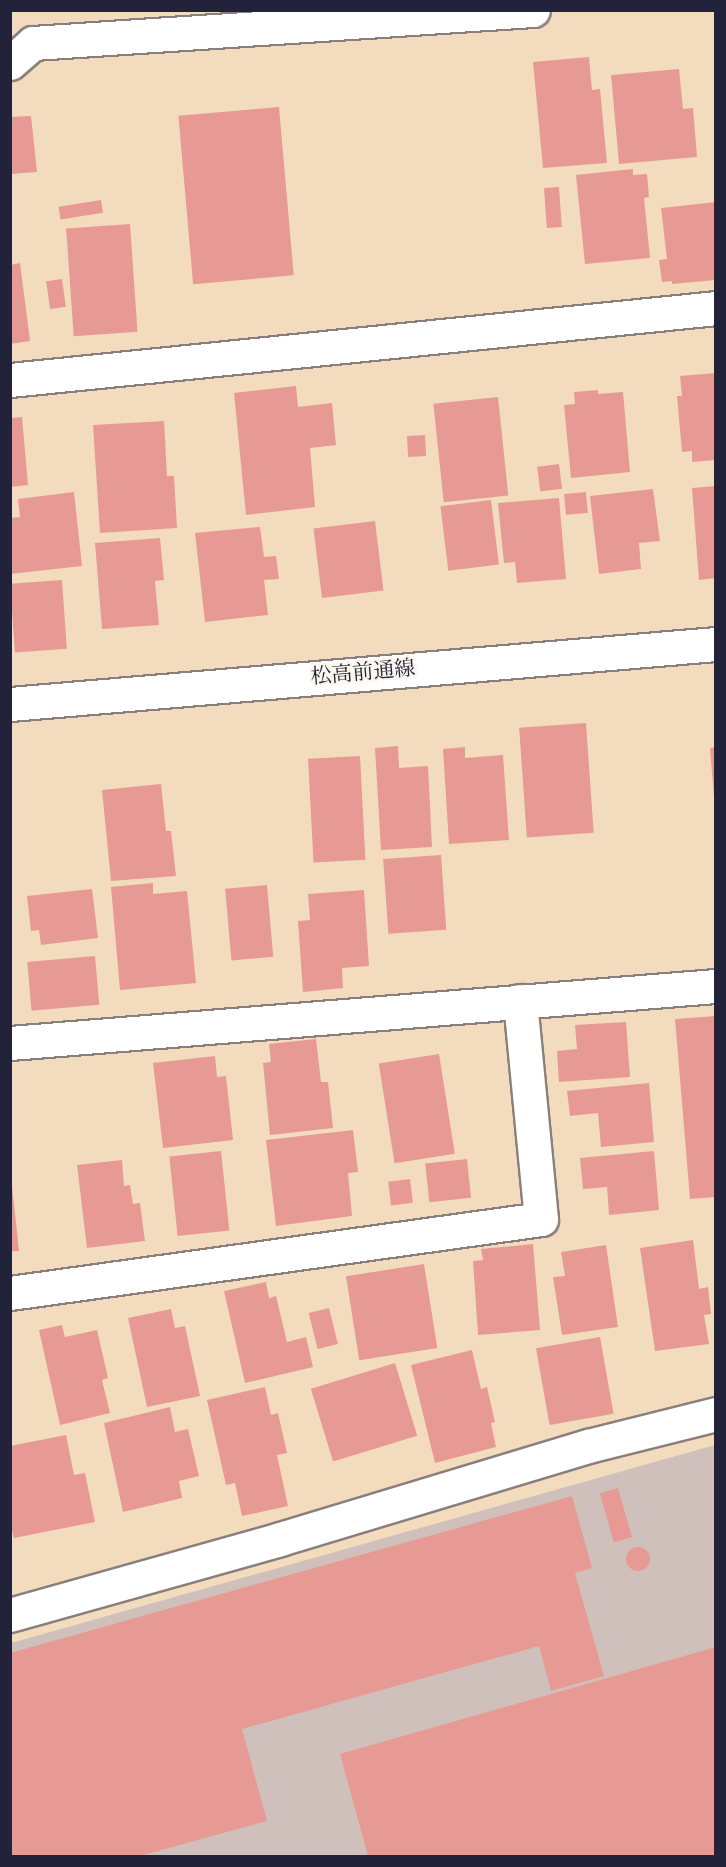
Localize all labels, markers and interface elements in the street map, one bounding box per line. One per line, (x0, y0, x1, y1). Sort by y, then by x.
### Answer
street label: 松高前通線 (310, 657, 416, 691)

